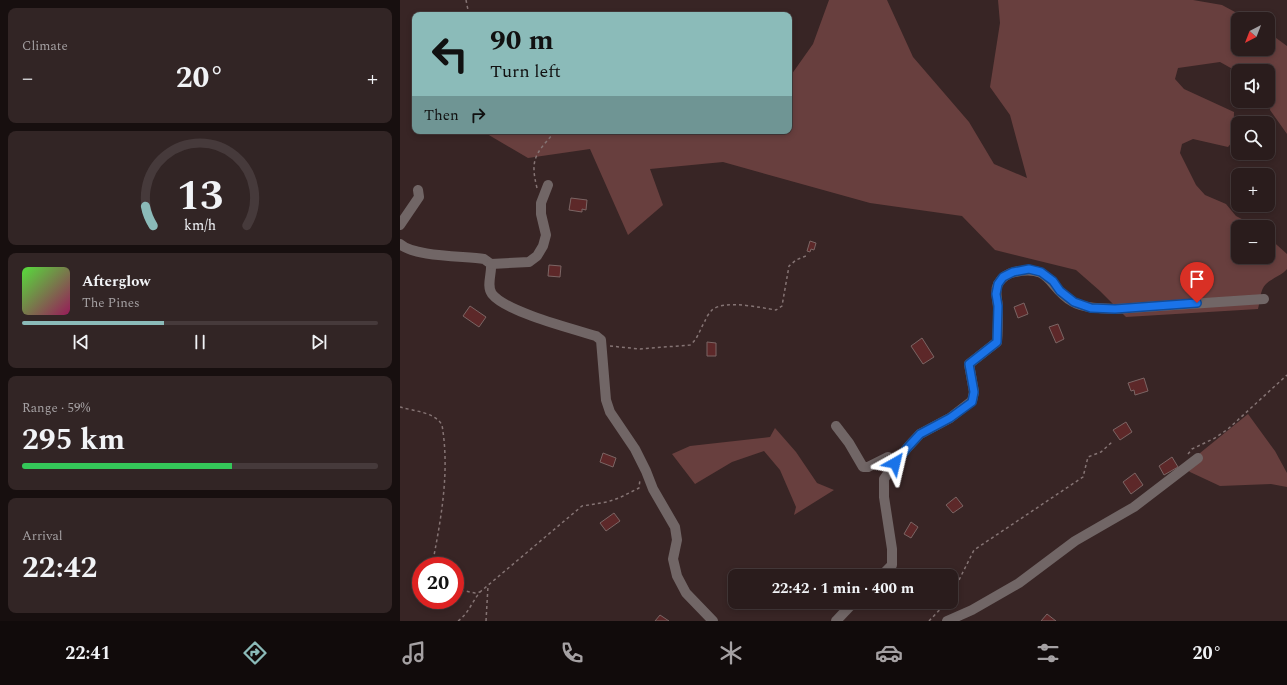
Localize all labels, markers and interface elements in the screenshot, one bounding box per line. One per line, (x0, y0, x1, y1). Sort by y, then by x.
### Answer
north arrow (1231, 12, 1275, 56)
map controls (1231, 12, 1275, 264)
text: 90 m (490, 19, 554, 62)
icon: left (424, 28, 476, 80)
text: Climate (22, 36, 68, 56)
text: 20° (176, 55, 224, 101)
text: Turn left (490, 58, 561, 85)
text: − (22, 62, 33, 95)
text: + (367, 62, 378, 95)
button: sound (1231, 64, 1275, 108)
text: Then (424, 104, 459, 127)
icon: right (467, 104, 489, 126)
button: search (1231, 116, 1275, 160)
text: 13 (177, 165, 223, 228)
button: + (1231, 168, 1275, 212)
text: km/h (184, 214, 216, 236)
button: − (1231, 220, 1275, 264)
pin (1180, 262, 1214, 303)
icon: arrive (1186, 268, 1208, 290)
text: Afterglow (82, 270, 150, 293)
text: The Pines (82, 293, 140, 313)
icon: previous (70, 331, 92, 353)
icon: pause (189, 331, 211, 353)
icon: next (308, 331, 330, 353)
text: Range · 59% (22, 398, 90, 418)
text: 295 km (22, 417, 125, 463)
position arrow (874, 442, 916, 484)
text: Arrival (22, 526, 63, 546)
text: 22:42 (22, 545, 97, 591)
speed limit sign: 20 (412, 557, 464, 609)
text: 22:42 · 1 min · 400 m (772, 577, 914, 600)
icon: directions (241, 639, 269, 667)
icon: music (400, 639, 428, 667)
icon: phone (558, 639, 586, 667)
icon: climate (717, 639, 745, 667)
icon: car (875, 639, 903, 667)
icon: filters (1034, 639, 1062, 667)
text: 22:41 (65, 640, 111, 667)
text: 20° (1192, 640, 1222, 667)

